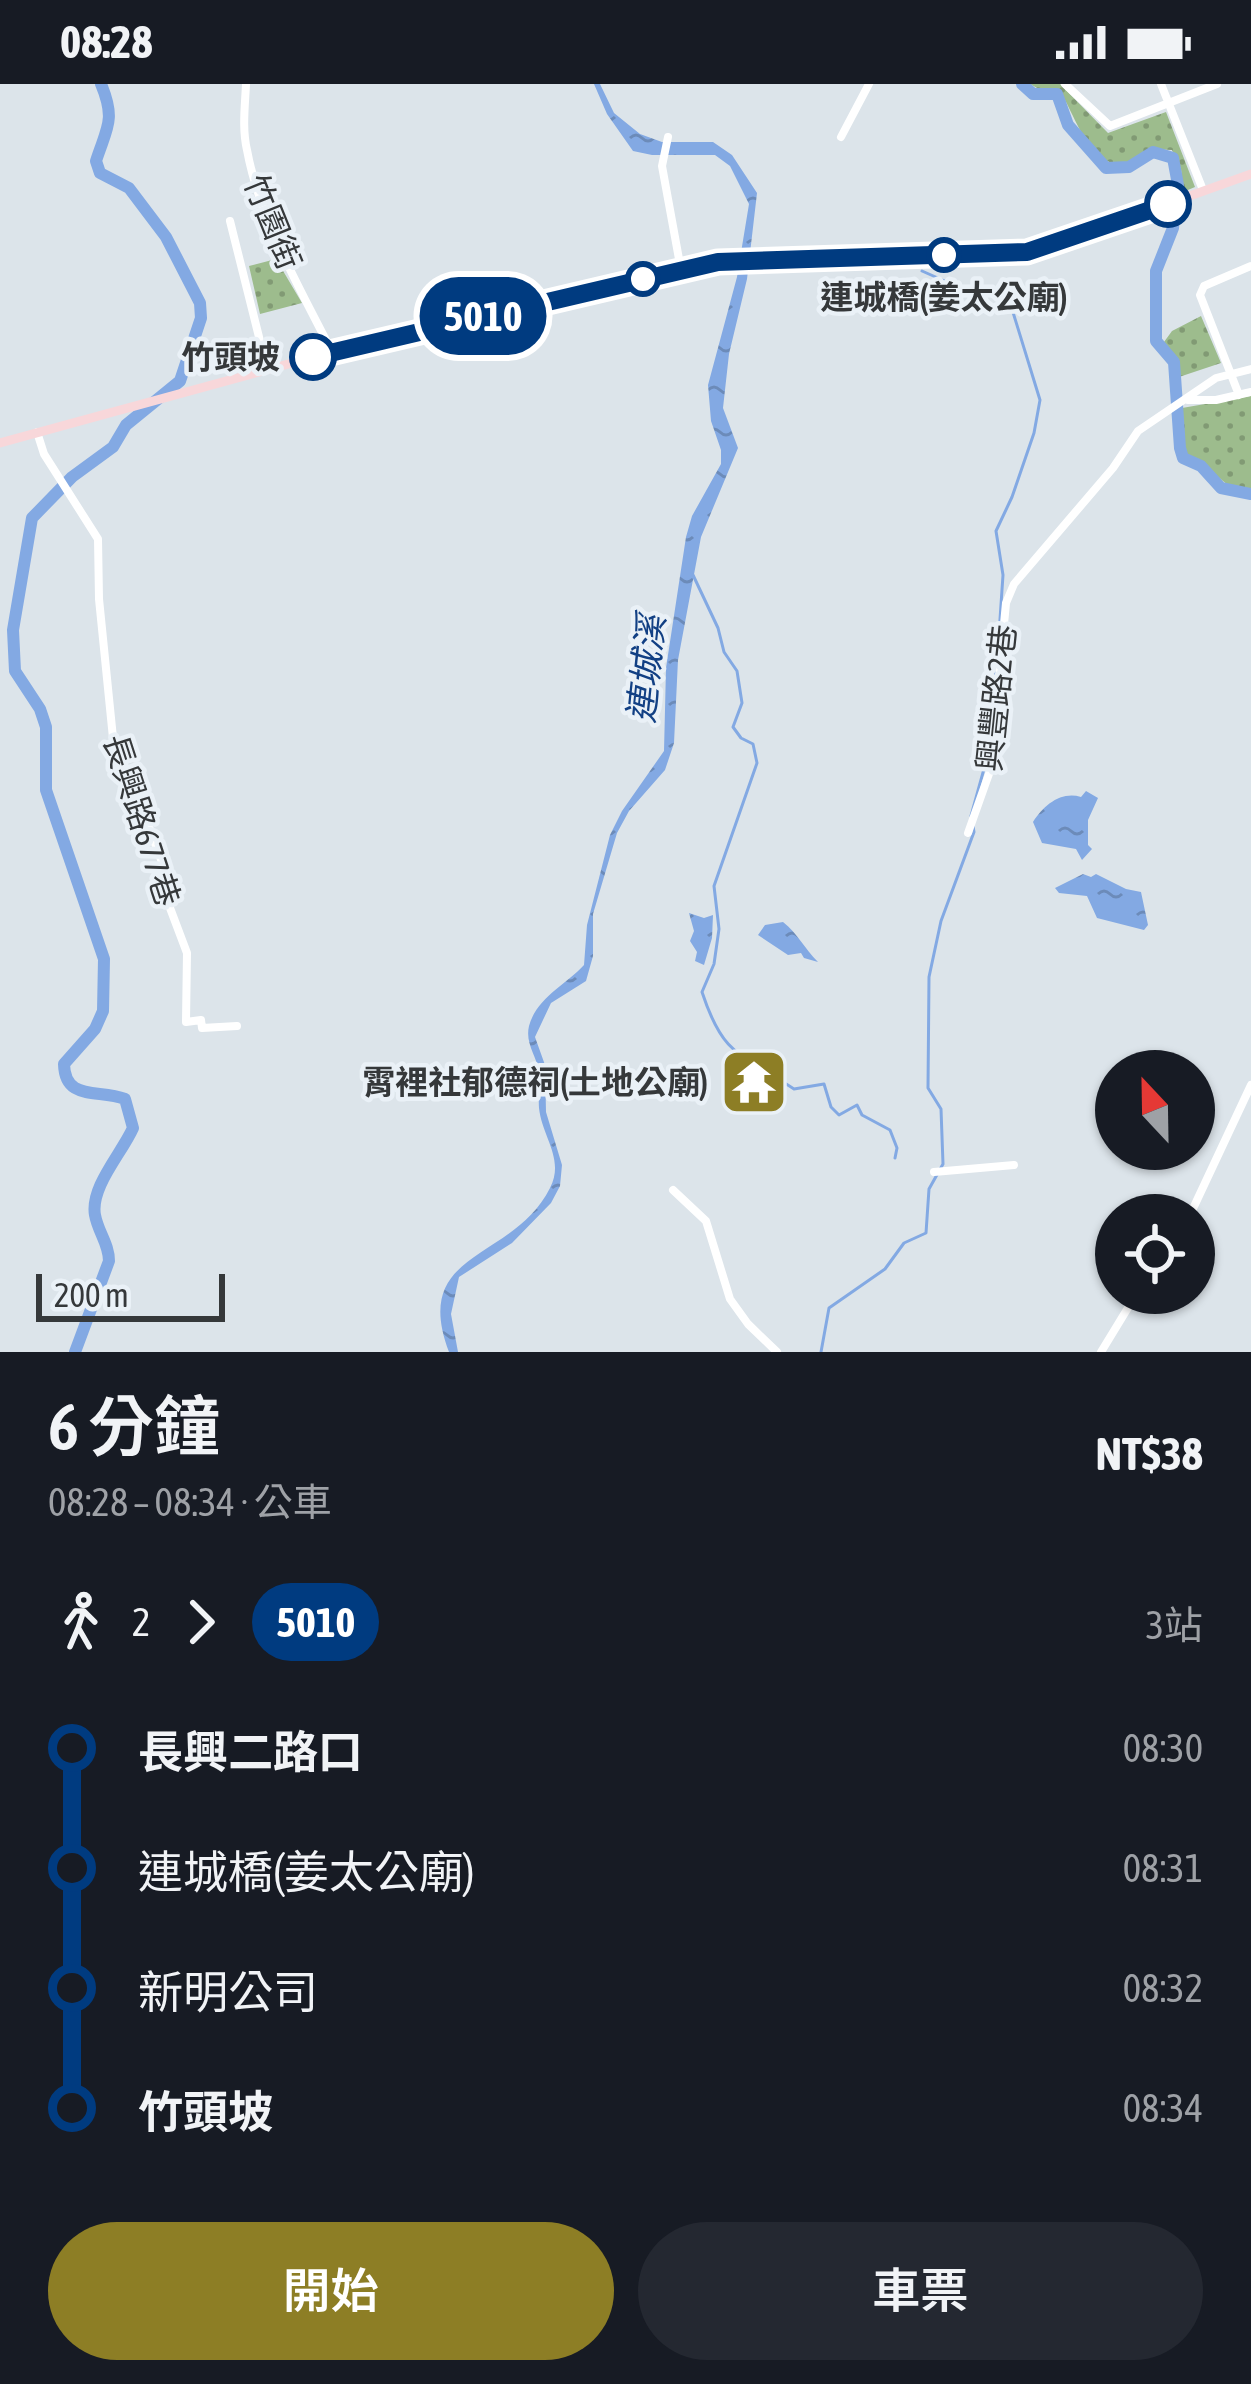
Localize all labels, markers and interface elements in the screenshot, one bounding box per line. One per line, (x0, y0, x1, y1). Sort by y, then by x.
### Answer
text: 08:28 (60, 16, 153, 68)
street label: 竹園街 (237, 169, 309, 275)
unlabelled marker (1146, 182, 1190, 226)
marker: 連城橋(姜太公廟) (928, 239, 960, 271)
unlabelled marker (627, 263, 659, 295)
line badge: 5010 (399, 277, 567, 355)
place label: 連城橋(姜太公廟) (821, 278, 1067, 316)
text: 5010 (444, 292, 522, 340)
marker: 竹頭坡 (291, 335, 335, 379)
place label: 竹頭坡 (181, 338, 280, 376)
water label: 連城溪 (619, 608, 673, 725)
street label: 興豐路2巷 (969, 623, 1023, 773)
street label: 長興路677巷 (96, 729, 188, 911)
temple icon: 霄裡社郁德祠(土地公廟) (719, 1047, 789, 1117)
north arrow (1095, 1050, 1215, 1170)
map controls (1095, 1050, 1215, 1314)
place label: 霄裡社郁德祠(土地公廟) (362, 1063, 708, 1101)
button: locate (1095, 1194, 1215, 1314)
scale bar (36, 1268, 225, 1321)
text: 200 m (54, 1276, 129, 1314)
text: 6 分鐘 (48, 1388, 220, 1464)
text: NT$38 (1095, 1428, 1203, 1480)
text: 08:28 – 08:34 · 公車 (48, 1480, 332, 1524)
icon: walk (48, 1589, 114, 1655)
icon: forward (168, 1589, 234, 1655)
text: 5010 (276, 1598, 355, 1646)
text: 2 (132, 1600, 150, 1644)
text: 3站 (1146, 1603, 1203, 1647)
text: 長興二路口 (138, 1726, 363, 1778)
text: 08:30 (1123, 1726, 1203, 1770)
text: 連城橋(姜太公廟) (138, 1846, 475, 1898)
text: 08:31 (1123, 1846, 1203, 1890)
text: 新明公司 (138, 1966, 318, 2018)
text: 08:32 (1123, 1966, 1203, 2010)
text: 竹頭坡 (138, 2086, 273, 2138)
text: 08:34 (1123, 2086, 1203, 2130)
button: 開始 (48, 2222, 614, 2360)
button: 車票 (638, 2222, 1203, 2360)

